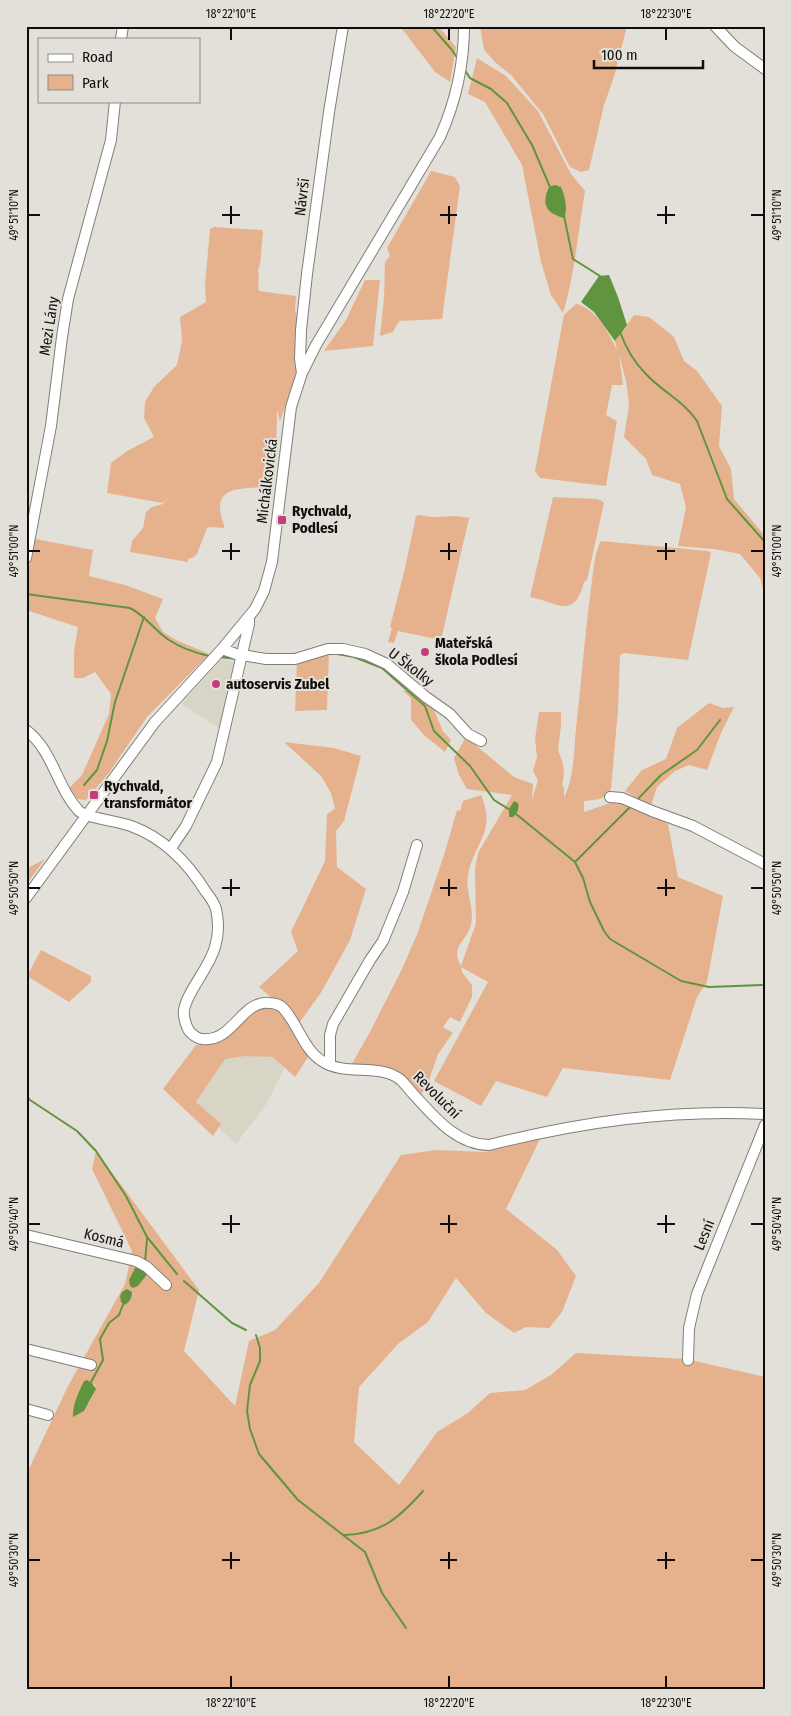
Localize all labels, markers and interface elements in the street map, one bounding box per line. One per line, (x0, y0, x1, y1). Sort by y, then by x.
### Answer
text: 18°22'10"E (206, 7, 257, 21)
text: 18°22'20"E (424, 7, 475, 21)
text: 18°22'30"E (640, 7, 692, 21)
legend (38, 38, 200, 102)
scale bar (594, 38, 702, 70)
text: 100 m (601, 46, 638, 64)
text: Road (82, 48, 113, 66)
text: Park (82, 74, 109, 92)
street label: Návrší (291, 177, 313, 217)
text: 49°51'10"N (7, 189, 21, 241)
text: 49°51'10"N (770, 189, 784, 241)
street label: Mezi Lány (35, 295, 63, 357)
street label: Michálkovická (253, 437, 281, 525)
place label: Rychvald, Podlesí (292, 502, 351, 537)
marker: Rychvald, Podlesí (276, 514, 288, 526)
text: 49°51'00"N (7, 524, 21, 578)
text: 49°51'00"N (770, 524, 784, 578)
place label: Mateřská škola Podlesí (435, 634, 518, 669)
street label: U Školky (385, 644, 437, 690)
marker: Mateřská škola Podlesí (419, 646, 431, 658)
place label: autoservis Zubel (226, 675, 330, 693)
marker: autoservis Zubel (210, 678, 222, 690)
place label: Rychvald, transformátor (104, 777, 192, 812)
marker: Rychvald, transformátor (88, 789, 100, 801)
text: 49°50'50"N (7, 861, 21, 915)
text: 49°50'50"N (770, 861, 784, 915)
street label: Revoluční (410, 1068, 465, 1123)
text: 49°50'40"N (7, 1197, 21, 1251)
text: 49°50'40"N (770, 1197, 784, 1251)
street label: Lesní (690, 1217, 718, 1253)
street label: Kosmá (82, 1224, 126, 1252)
text: 49°50'30"N (7, 1533, 21, 1587)
text: 49°50'30"N (770, 1533, 784, 1587)
text: 18°22'10"E (206, 1696, 257, 1710)
text: 18°22'20"E (424, 1696, 475, 1710)
text: 18°22'30"E (640, 1696, 692, 1710)

